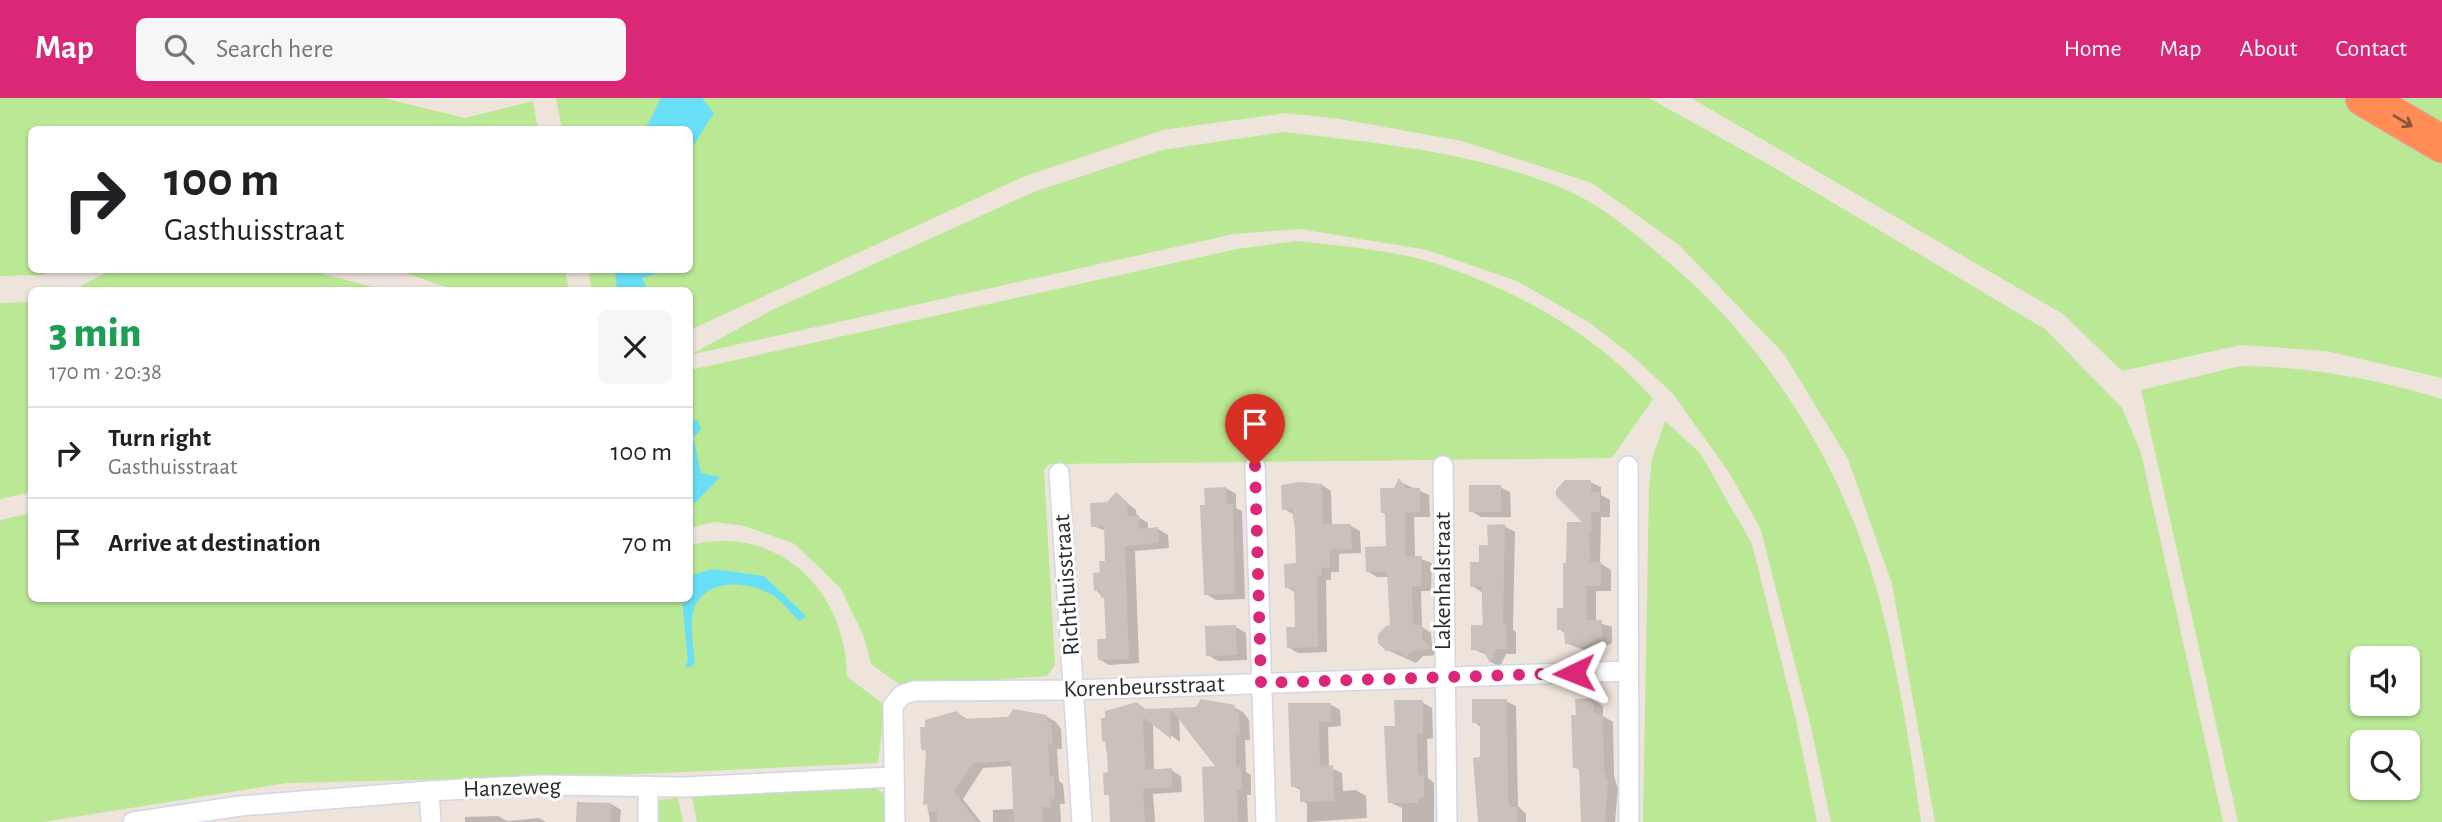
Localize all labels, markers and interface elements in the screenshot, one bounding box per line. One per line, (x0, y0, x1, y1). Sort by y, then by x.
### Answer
search box (136, 18, 626, 81)
icon: search (160, 30, 198, 68)
text: Map (35, 32, 94, 65)
text: Search here (216, 36, 334, 62)
text: Home (2064, 37, 2122, 61)
text: Map (2160, 37, 2202, 61)
text: About (2240, 37, 2297, 61)
text: Contact (2335, 37, 2407, 61)
one-way arrow (2393, 114, 2413, 128)
icon: right (49, 154, 140, 245)
text: 100 m (164, 156, 280, 205)
text: Gasthuisstraat (164, 214, 344, 246)
button: close (598, 310, 672, 384)
text: 3 min (49, 312, 141, 354)
text: 170 m · 20:38 (49, 361, 162, 384)
pin (1225, 394, 1285, 466)
icon: arrive (1236, 405, 1274, 443)
text: Turn right (108, 425, 211, 451)
icon: right (49, 434, 87, 472)
text: 100 m (611, 439, 672, 465)
text: Gasthuisstraat (108, 456, 237, 479)
street label: Lakenhalstraat (1431, 511, 1455, 650)
street label: Richthuisstraat (1050, 513, 1084, 657)
icon: arrive (49, 525, 87, 563)
text: Arrive at destination (108, 530, 321, 556)
text: 70 m (622, 530, 672, 556)
position arrow (1537, 636, 1611, 710)
map controls (2350, 646, 2420, 800)
button: sound (2350, 646, 2420, 716)
street label: Korenbeursstraat (1063, 672, 1225, 702)
button: search (2350, 730, 2420, 800)
street label: Hanzeweg (463, 774, 562, 802)

